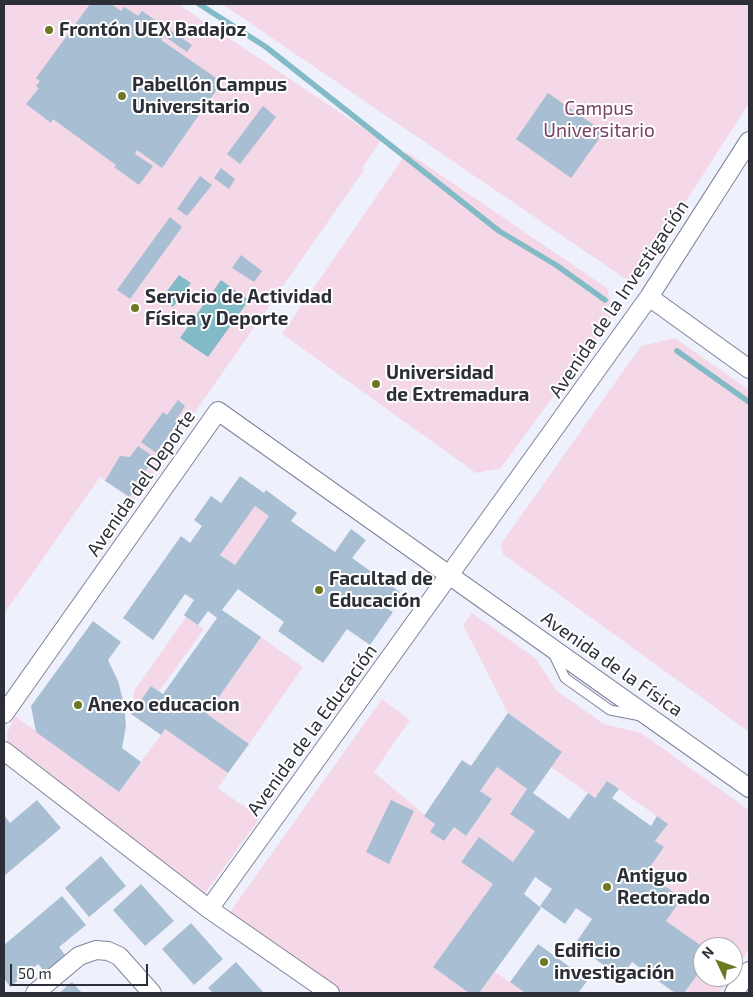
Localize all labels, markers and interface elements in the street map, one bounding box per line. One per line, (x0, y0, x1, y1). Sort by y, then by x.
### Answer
place label: Frontón UEX Badajoz (59, 19, 246, 41)
marker: Frontón UEX Badajoz (43, 24, 55, 36)
place label: Pabellón Campus Universitario (132, 74, 287, 118)
marker: Pabellón Campus Universitario (116, 90, 128, 102)
park label: Campus Universitario (543, 98, 655, 142)
street label: Avenida de la Investigación (544, 196, 694, 402)
place label: Servicio de Actividad Física y Deporte (145, 286, 332, 330)
marker: Servicio de Actividad Física y Deporte (129, 302, 141, 314)
place label: Universidad de Extremadura (386, 362, 529, 406)
marker: Universidad de Extremadura (370, 378, 382, 390)
street label: Avenida del Deporte (82, 405, 200, 561)
place label: Facultad de Educación (329, 568, 433, 612)
marker: Facultad de Educación (313, 584, 325, 596)
street label: Avenida de la Física (537, 607, 687, 721)
street label: Avenida de la Educación (242, 640, 382, 820)
place label: Anexo educacion (88, 694, 240, 716)
marker: Anexo educacion (72, 699, 84, 711)
place label: Antiguo Rectorado (617, 865, 710, 909)
marker: Antiguo Rectorado (601, 881, 613, 893)
north arrow (693, 937, 743, 987)
place label: Edificio investigación (554, 940, 674, 984)
text: N (698, 943, 717, 962)
scale bar (12, 954, 150, 986)
marker: Edificio investigación (538, 956, 550, 968)
text: 50 m (18, 964, 52, 982)

